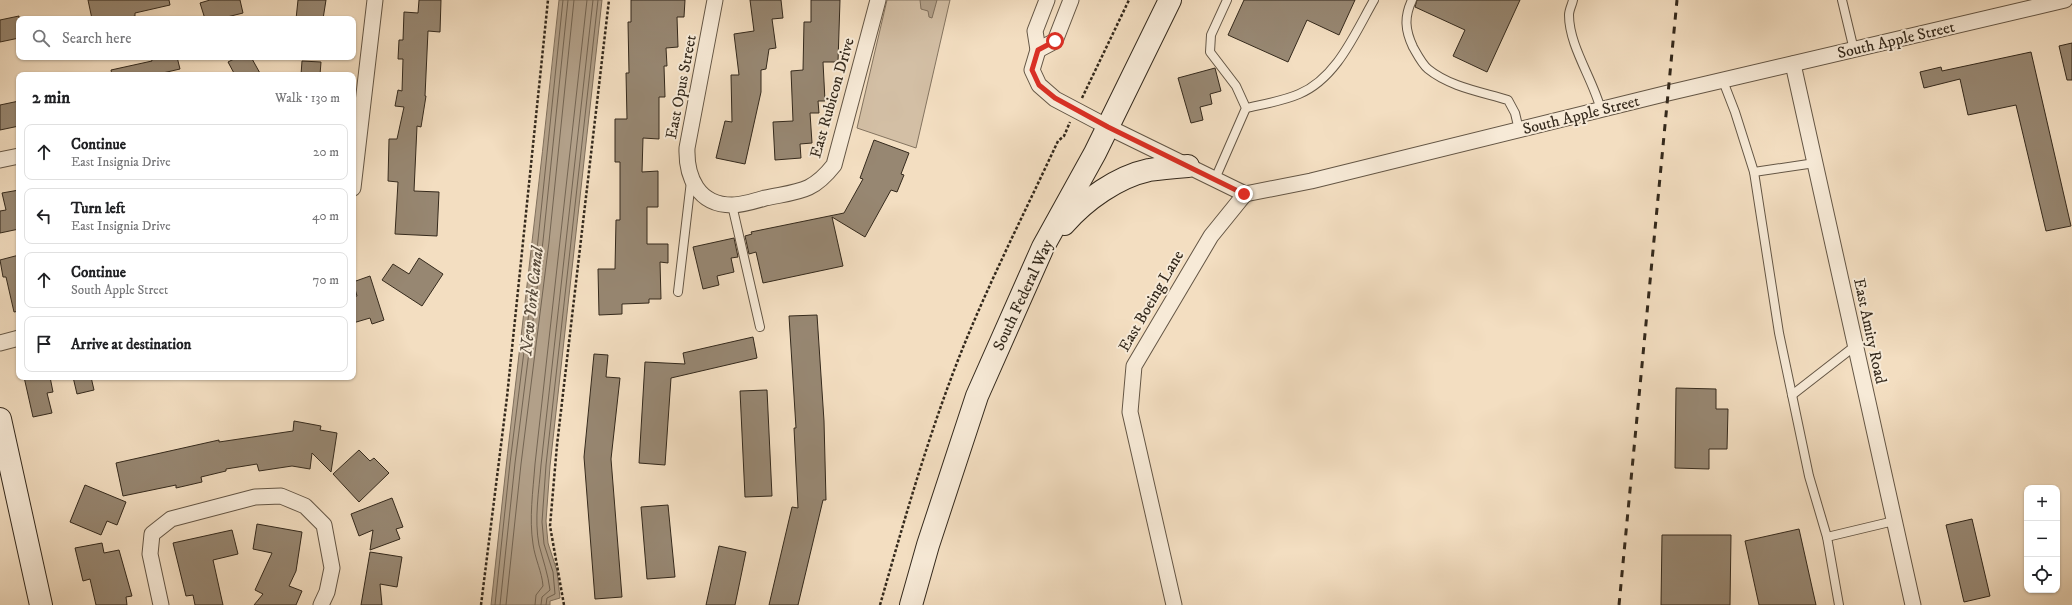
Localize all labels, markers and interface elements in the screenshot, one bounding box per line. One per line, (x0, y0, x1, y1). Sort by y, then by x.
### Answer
search box (16, 16, 356, 60)
street label: South Apple Street (1835, 17, 1957, 63)
icon: search (30, 27, 52, 49)
text: Search here (62, 29, 131, 48)
route start (1046, 32, 1064, 50)
street label: East Opus Street (661, 33, 701, 141)
street label: East Rubicon Drive (805, 35, 859, 160)
text: 2 min (32, 87, 70, 109)
text: Walk · 130 m (275, 90, 340, 106)
street label: South Apple Street (1521, 91, 1641, 139)
text: Continue (71, 135, 126, 154)
icon: ahead (33, 141, 55, 163)
text: 20 m (313, 144, 339, 160)
text: East Insignia Drive (71, 154, 171, 170)
route end (1235, 185, 1253, 203)
text: Turn left (71, 199, 125, 218)
icon: left (33, 205, 55, 227)
text: 40 m (312, 208, 339, 224)
text: East Insignia Drive (71, 218, 171, 234)
street label: South Federal Way (988, 236, 1058, 354)
water label: New York Canal (515, 244, 549, 357)
street label: East Boeing Lane (1114, 247, 1188, 355)
text: Continue (71, 263, 126, 282)
icon: ahead (33, 269, 55, 291)
text: 70 m (313, 272, 339, 288)
street label: East Amity Road (1849, 276, 1891, 386)
text: South Apple Street (71, 282, 168, 298)
icon: arrive (33, 333, 55, 355)
text: Arrive at destination (71, 335, 191, 354)
map controls (2024, 485, 2060, 593)
button: + (2024, 485, 2060, 521)
button: − (2024, 521, 2060, 557)
button: locate (2024, 557, 2060, 593)

